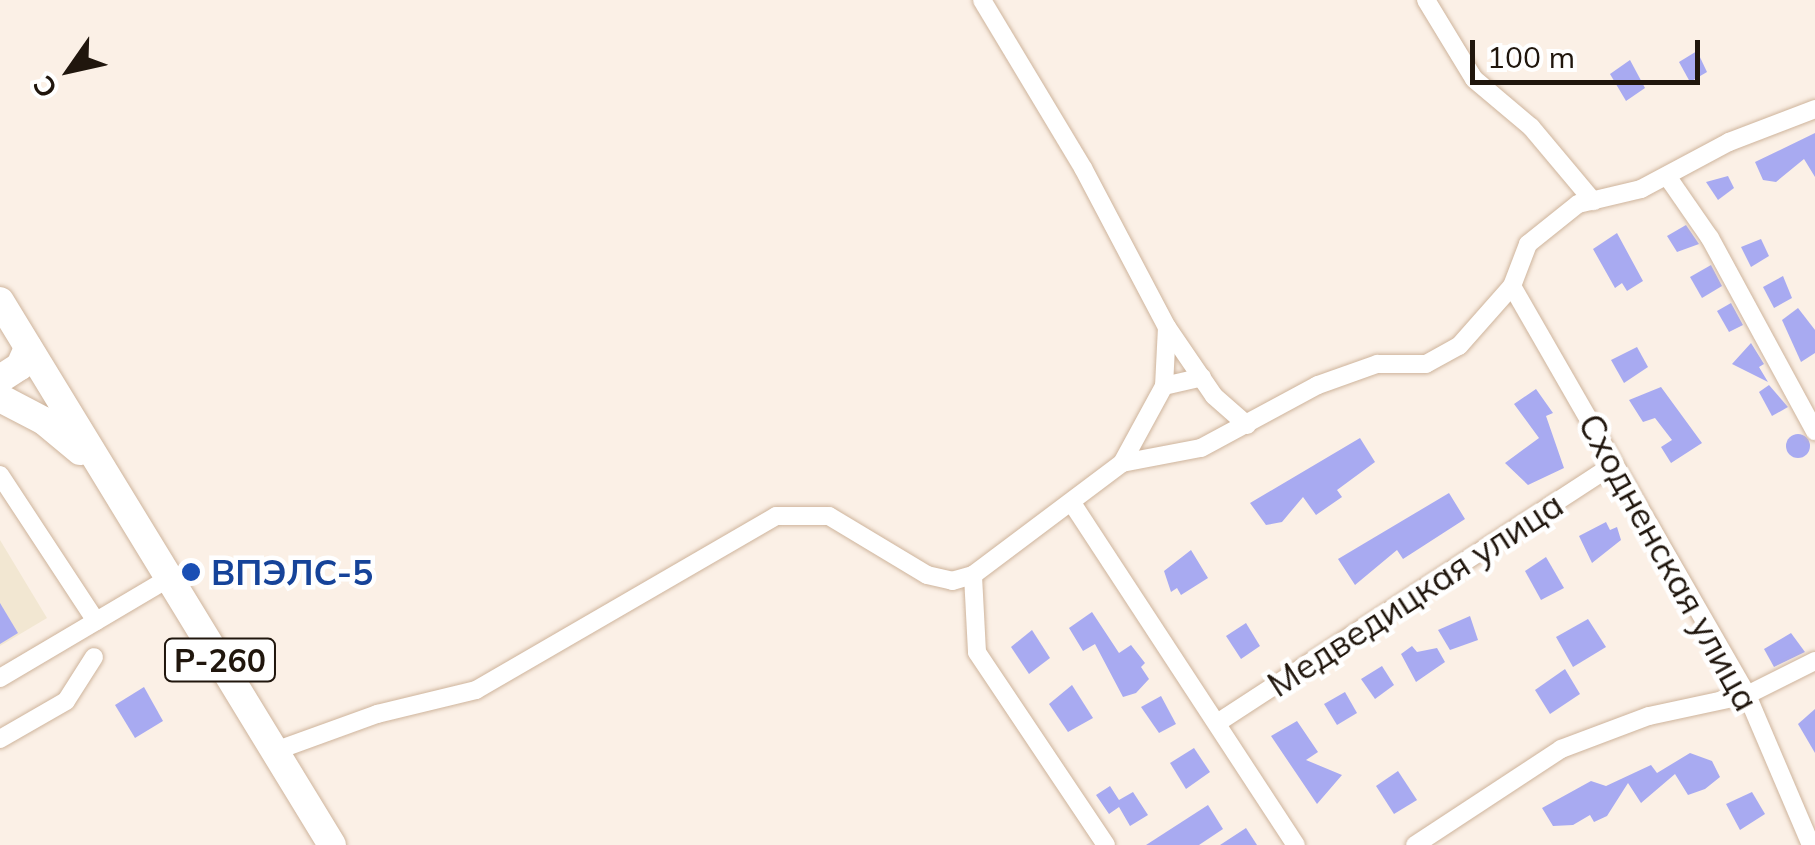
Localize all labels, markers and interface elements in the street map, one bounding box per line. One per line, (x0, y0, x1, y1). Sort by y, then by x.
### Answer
north arrow (20, 20, 120, 120)
scale bar (1475, 20, 1705, 82)
text: 100 m (1487, 38, 1575, 76)
text: С (25, 69, 65, 105)
street label: Сходненская улица (1570, 406, 1768, 718)
street label: Медведицкая улица (1259, 483, 1571, 705)
place label: ВПЭЛС-5 (211, 551, 373, 593)
marker: ВПЭЛС-5 (180, 561, 202, 583)
road number: Р-260 (162, 633, 278, 687)

